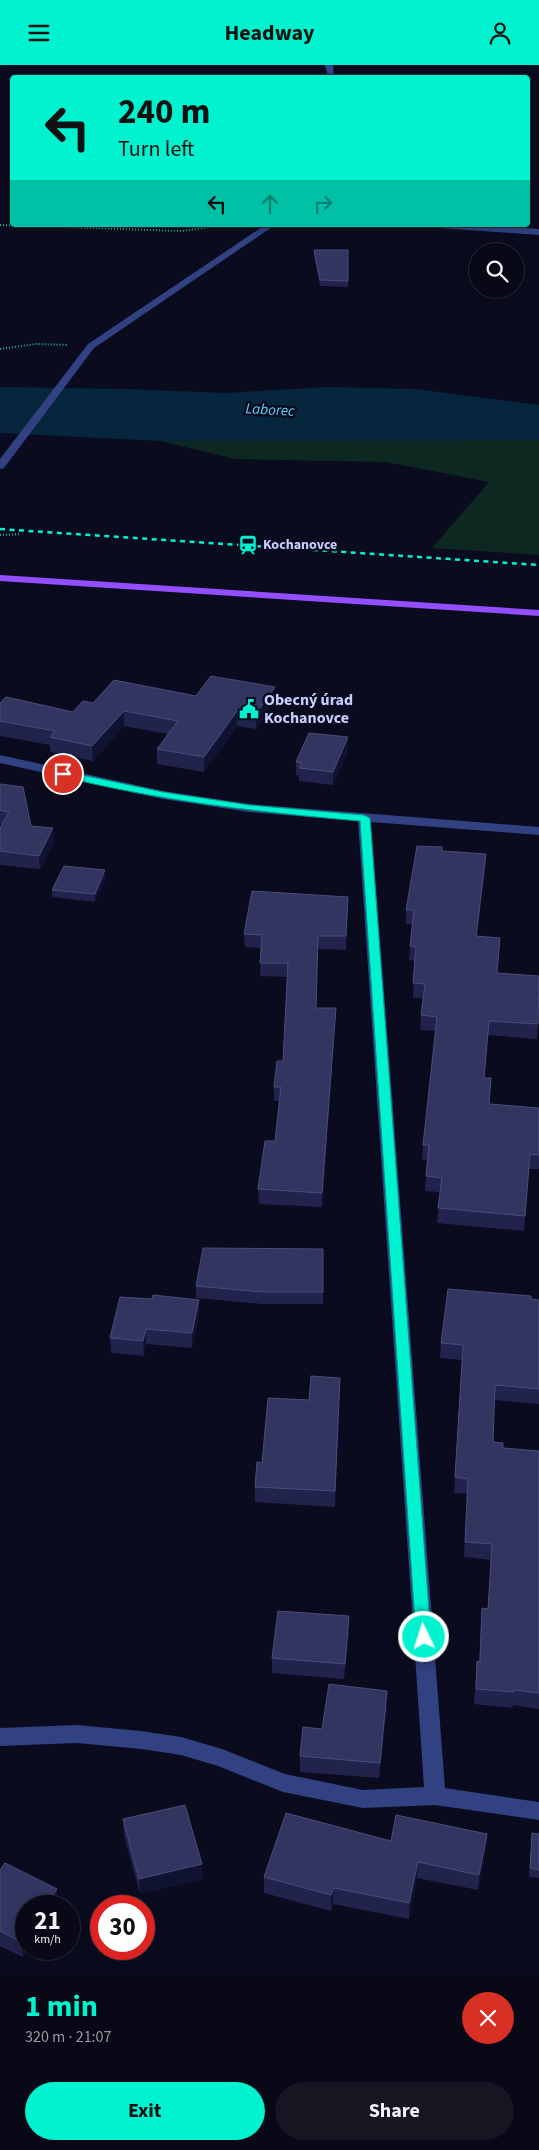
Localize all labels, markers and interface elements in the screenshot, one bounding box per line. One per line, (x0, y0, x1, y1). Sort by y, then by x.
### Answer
text: Headway (224, 17, 315, 49)
icon: menu (25, 19, 53, 47)
icon: person (486, 19, 514, 47)
text: 240 m (118, 87, 210, 137)
icon: left (35, 95, 100, 160)
text: Turn left (118, 133, 194, 165)
icon: left (203, 190, 231, 218)
icon: ahead (256, 190, 284, 218)
icon: right (309, 190, 337, 218)
map controls (469, 243, 524, 298)
button: search (469, 243, 524, 298)
water label: Laborec (245, 398, 296, 422)
station icon: Kochanovce (237, 534, 259, 556)
place label: Kochanovce (263, 535, 337, 555)
place label: Obecný úrad Kochanovce (264, 689, 353, 729)
public building icon: Obecný úrad Kochanovce (238, 698, 260, 720)
pin (42, 753, 84, 795)
icon: arrive (49, 760, 77, 788)
position arrow (397, 1610, 449, 1662)
speed limit sign: 30 (90, 1895, 155, 1960)
text: 21 (34, 1903, 61, 1939)
text: km/h (34, 1931, 61, 1948)
text: 1 min (25, 1985, 98, 2028)
button: close (462, 1992, 514, 2044)
text: 320 m · 21:07 (25, 2026, 112, 2048)
button: Exit (25, 2082, 265, 2140)
button: Share (275, 2082, 514, 2140)

